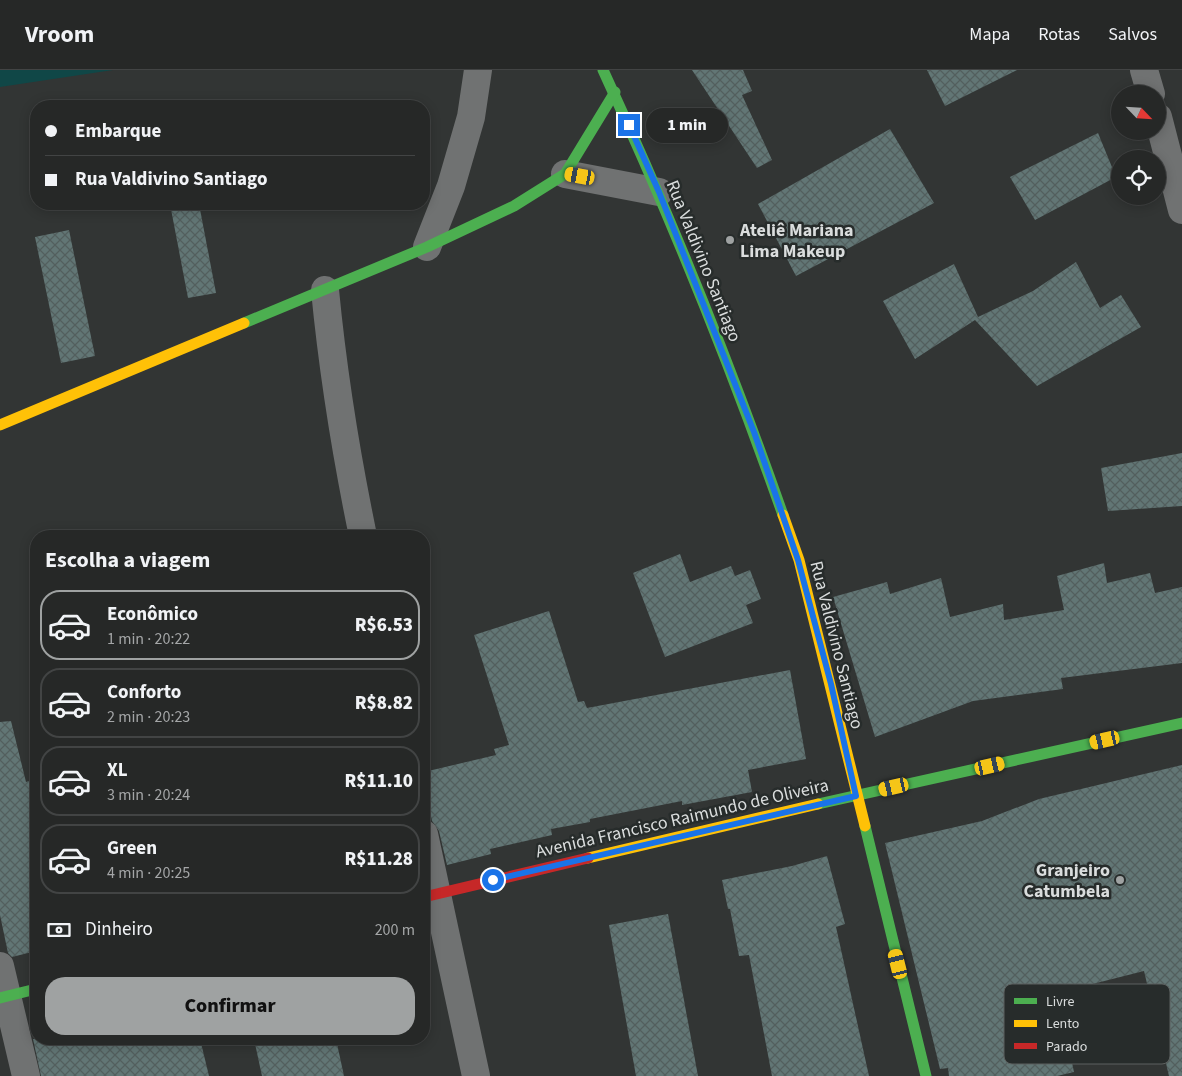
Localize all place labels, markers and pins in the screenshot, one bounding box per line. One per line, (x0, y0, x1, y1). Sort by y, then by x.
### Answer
place label: Ateliê Mariana Lima Makeup (739, 218, 854, 264)
marker: Ateliê Mariana Lima Makeup (724, 234, 736, 246)
place label: Granjeiro Catumbela (1024, 858, 1110, 904)
marker: Granjeiro Catumbela (1114, 874, 1126, 886)

